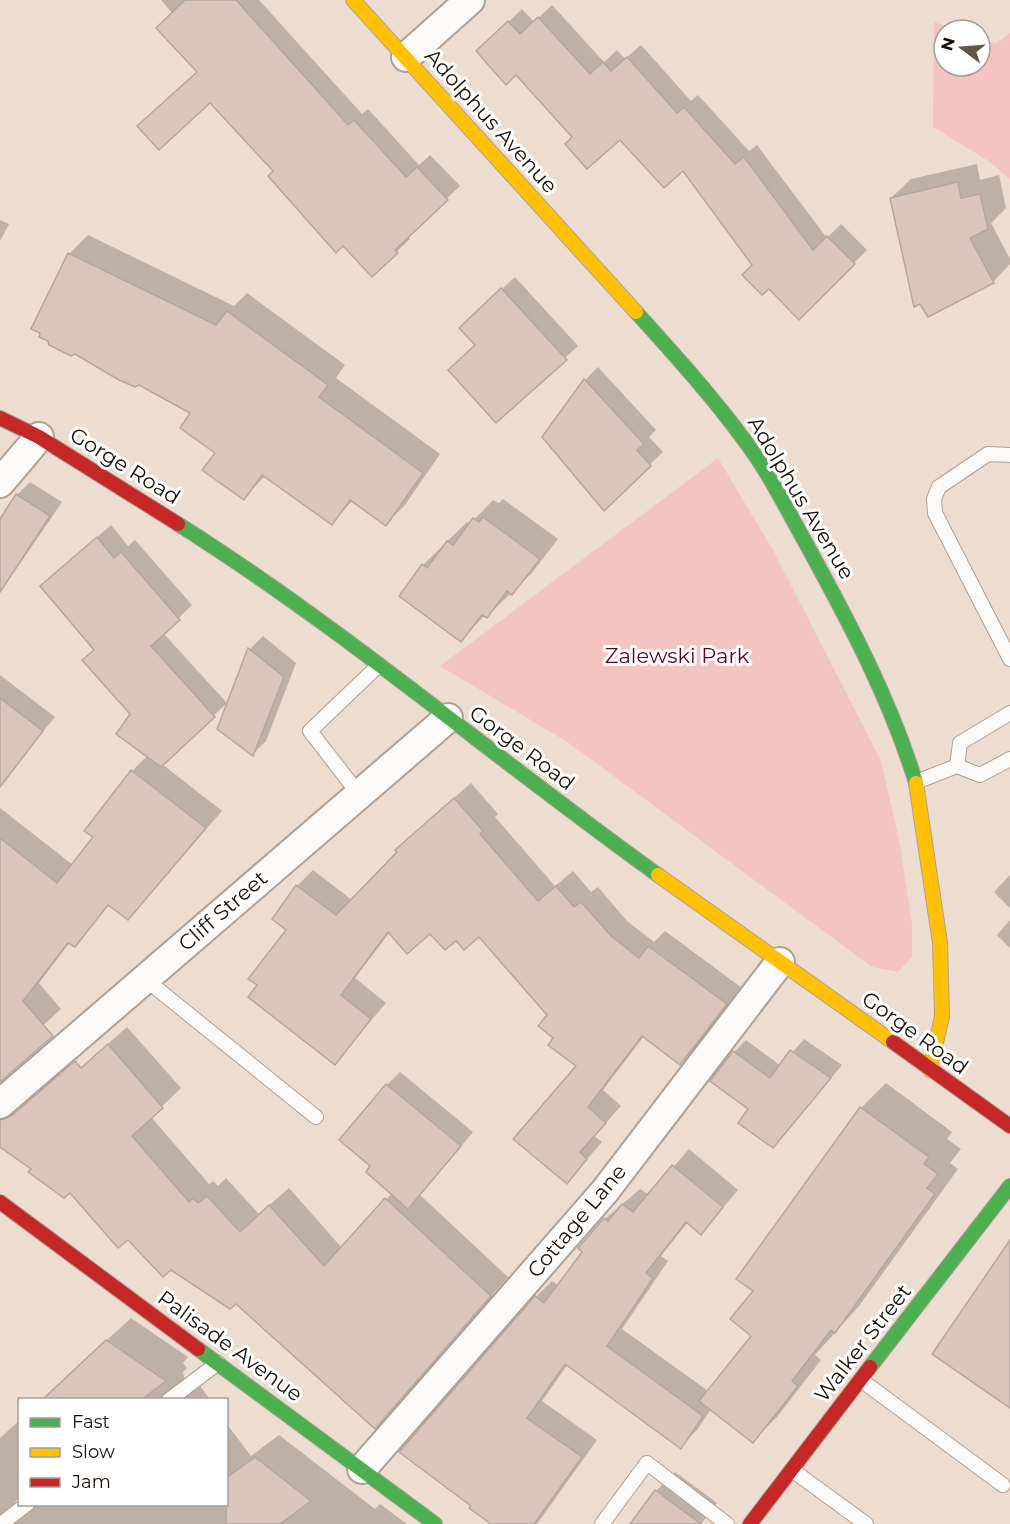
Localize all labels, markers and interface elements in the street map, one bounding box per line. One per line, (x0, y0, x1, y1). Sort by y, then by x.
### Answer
north arrow (932, 18, 992, 78)
text: N (937, 35, 959, 53)
street label: Adolphus Avenue (420, 43, 563, 198)
street label: Adolphus Avenue (743, 412, 860, 584)
street label: Gorge Road (66, 422, 185, 509)
park label: Zalewski Park (605, 643, 750, 668)
street label: Gorge Road (465, 700, 580, 795)
street label: Cliff Street (173, 865, 272, 956)
street label: Gorge Road (857, 986, 973, 1079)
street label: Cottage Lane (522, 1159, 631, 1283)
street label: Walker Street (809, 1279, 916, 1407)
street label: Palisade Avenue (153, 1285, 308, 1406)
legend (18, 1398, 228, 1506)
text: Fast (72, 1411, 110, 1433)
text: Slow (72, 1441, 115, 1463)
text: Jam (71, 1471, 111, 1493)

